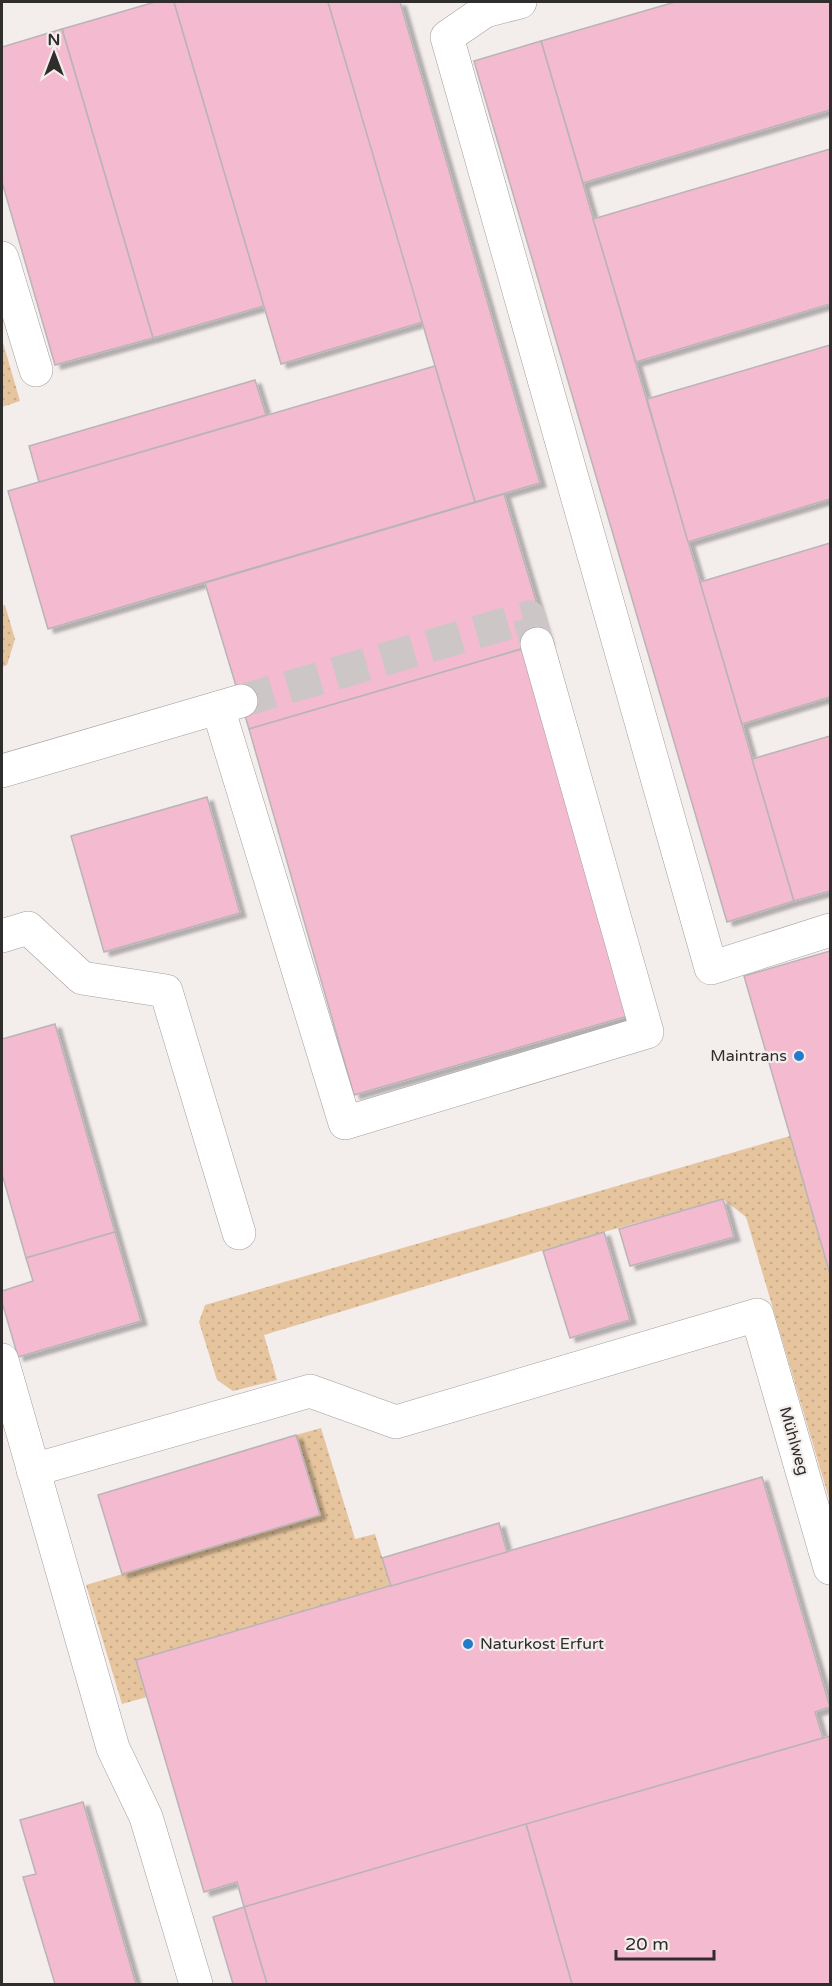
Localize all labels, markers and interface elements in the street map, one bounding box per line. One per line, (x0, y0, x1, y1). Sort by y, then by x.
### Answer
north arrow (24, 24, 84, 84)
text: N (48, 30, 60, 50)
place label: Maintrans (710, 1046, 787, 1066)
marker: Maintrans (792, 1049, 806, 1063)
street label: Mühlweg (775, 1404, 813, 1478)
place label: Naturkost Erfurt (480, 1634, 604, 1654)
marker: Naturkost Erfurt (461, 1637, 475, 1651)
scale bar (616, 1923, 714, 1961)
text: 20 m (625, 1933, 669, 1955)

